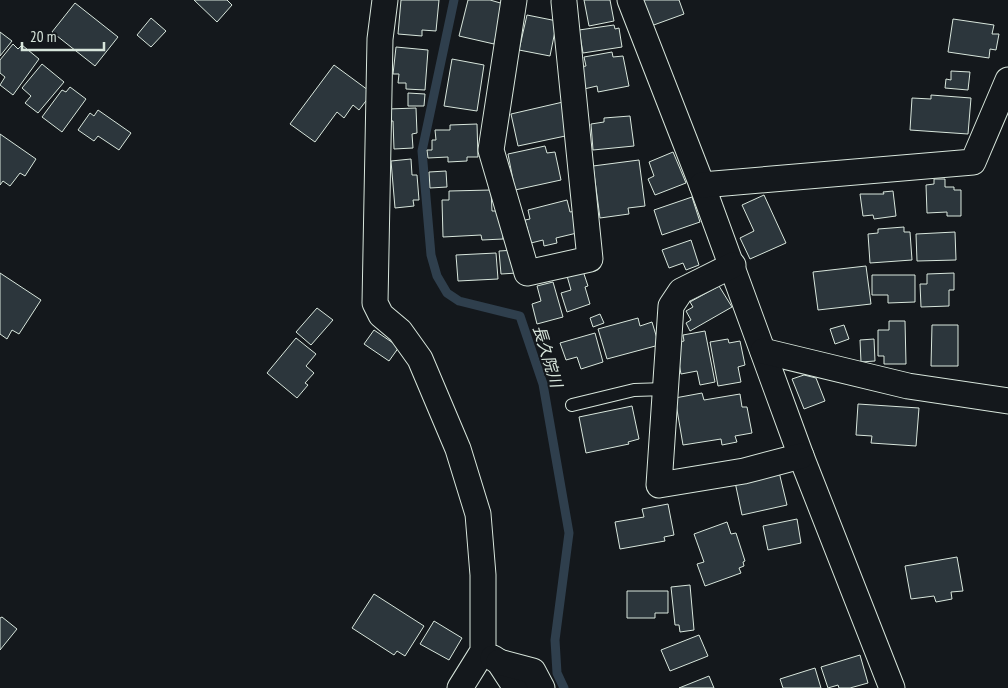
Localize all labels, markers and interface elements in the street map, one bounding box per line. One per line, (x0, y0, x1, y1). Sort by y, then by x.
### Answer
scale bar (22, 20, 105, 52)
text: 20 m (30, 27, 56, 46)
water label: 長久院川 (529, 322, 568, 391)

